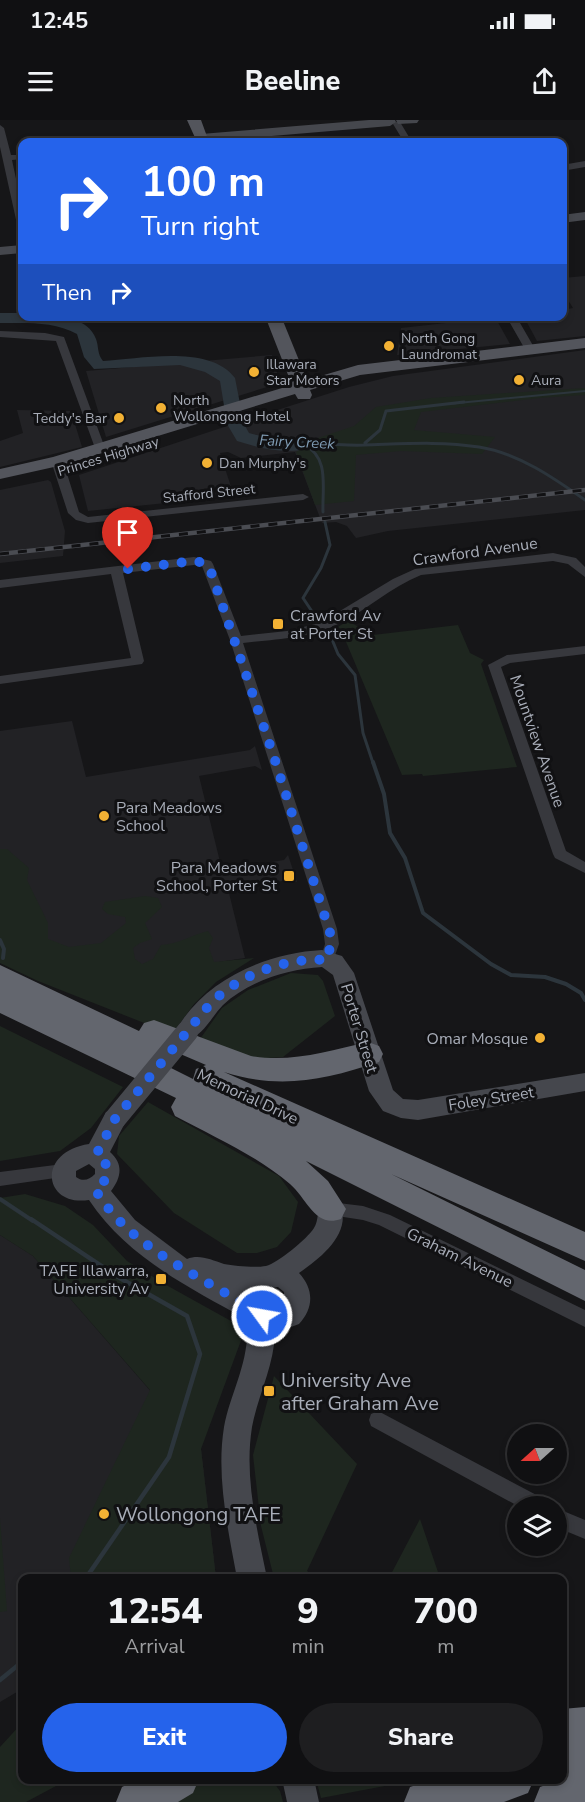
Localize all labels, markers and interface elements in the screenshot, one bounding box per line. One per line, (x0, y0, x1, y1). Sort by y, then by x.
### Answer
text: 12:45 (30, 6, 88, 36)
text: Beeline (245, 63, 340, 100)
icon: menu (24, 65, 57, 98)
icon: share (528, 65, 561, 98)
text: 100 m (141, 154, 265, 211)
icon: right (42, 162, 120, 240)
text: Turn right (141, 208, 259, 245)
icon: right (104, 276, 137, 309)
text: Then (42, 278, 92, 308)
place label: North Gong Laundromat (401, 329, 477, 364)
marker: North Gong Laundromat (382, 339, 396, 353)
place label: Illawara Star Motors (266, 355, 340, 390)
marker: Illawara Star Motors (247, 365, 261, 379)
place label: Aura (531, 371, 561, 390)
marker: Aura (512, 373, 526, 387)
place label: North Wollongong Hotel (173, 391, 291, 426)
marker: North Wollongong Hotel (154, 401, 168, 415)
place label: Teddy's Bar (33, 409, 107, 428)
marker: Teddy's Bar (112, 411, 126, 425)
water label: Fairy Creek (259, 430, 336, 454)
street label: Princes Highway (55, 432, 162, 481)
place label: Dan Murphy's (219, 454, 307, 473)
marker: Dan Murphy's (200, 456, 214, 470)
street label: Stafford Street (162, 479, 256, 508)
pin (102, 507, 153, 569)
icon: arrive (111, 516, 144, 549)
street label: Crawford Avenue (411, 532, 539, 572)
place label: Crawford Av at Porter St (290, 605, 382, 645)
marker: Crawford Av at Porter St (271, 617, 285, 631)
street label: Mountview Avenue (504, 672, 570, 810)
place label: Para Meadows School (116, 797, 222, 837)
marker: Para Meadows School (97, 809, 111, 823)
place label: Para Meadows School, Porter St (156, 857, 277, 897)
marker: Para Meadows School, Porter St (282, 869, 296, 883)
street label: Porter Street (335, 981, 383, 1076)
place label: Omar Mosque (427, 1028, 528, 1050)
marker: Omar Mosque (533, 1031, 547, 1045)
street label: Memorial Drive (193, 1064, 302, 1130)
street label: Foley Street (447, 1081, 536, 1117)
street label: Graham Avenue (403, 1223, 516, 1293)
place label: TAFE Illawarra, University Av (39, 1260, 150, 1300)
marker: TAFE Illawarra, University Av (154, 1272, 168, 1286)
position arrow (230, 1284, 294, 1348)
place label: University Ave after Graham Ave (281, 1367, 439, 1417)
marker: University Ave after Graham Ave (262, 1384, 276, 1398)
north arrow (507, 1424, 567, 1484)
map controls (507, 1424, 567, 1556)
button: layers (507, 1496, 567, 1556)
place label: Wollongong TAFE (116, 1501, 281, 1528)
marker: Wollongong TAFE (97, 1507, 111, 1521)
text: 12:54 (107, 1587, 203, 1636)
text: 9 (297, 1587, 319, 1636)
text: 700 (413, 1587, 478, 1636)
text: Arrival (125, 1633, 185, 1660)
text: min (291, 1633, 325, 1660)
text: m (437, 1633, 454, 1660)
button: Exit (42, 1703, 287, 1772)
button: Share (299, 1703, 543, 1772)

